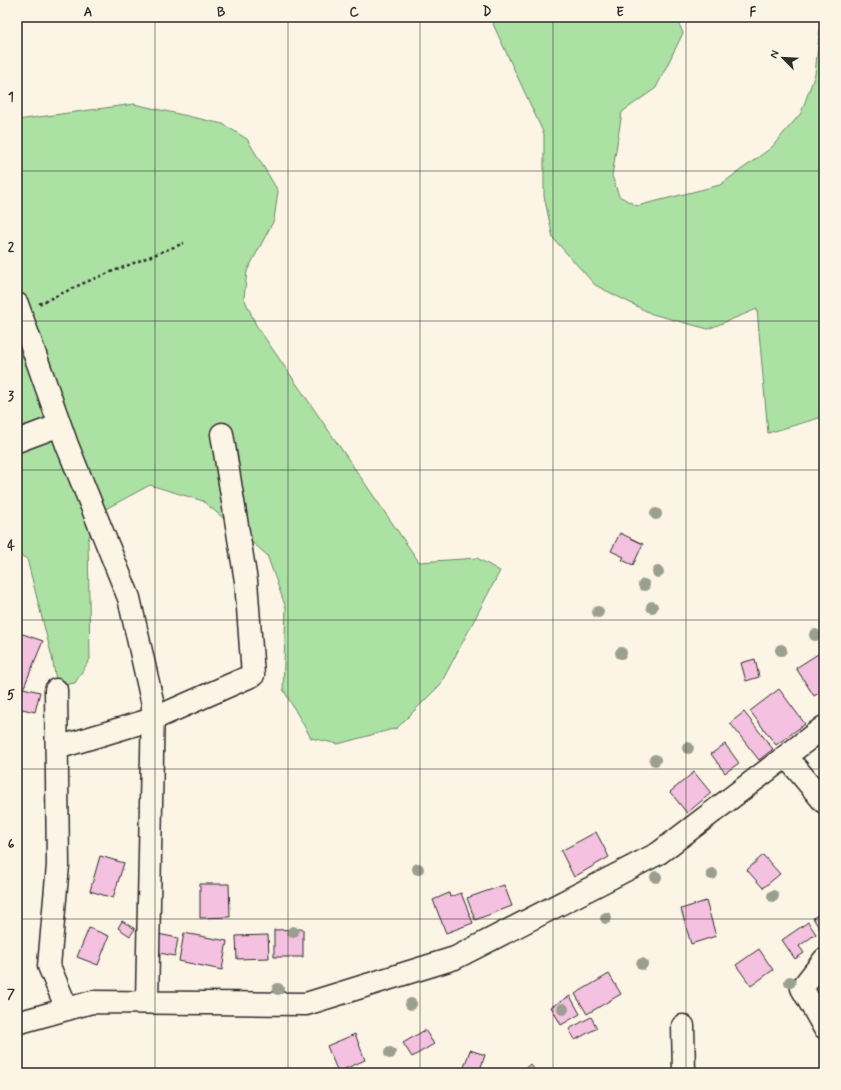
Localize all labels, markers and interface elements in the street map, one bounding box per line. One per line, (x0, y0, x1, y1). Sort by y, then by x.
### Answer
text: A (84, 4, 92, 21)
text: B (217, 4, 226, 21)
text: C (349, 4, 359, 21)
text: D (483, 4, 492, 21)
text: E (616, 4, 624, 21)
text: F (750, 4, 757, 21)
north arrow (763, 38, 803, 78)
text: N (767, 48, 783, 61)
text: 1 (8, 89, 14, 106)
text: 2 (8, 239, 15, 256)
text: 3 (8, 388, 14, 405)
text: 4 (7, 538, 15, 555)
text: 5 (7, 687, 15, 704)
text: 6 (8, 836, 15, 853)
text: 7 (7, 986, 15, 1003)

